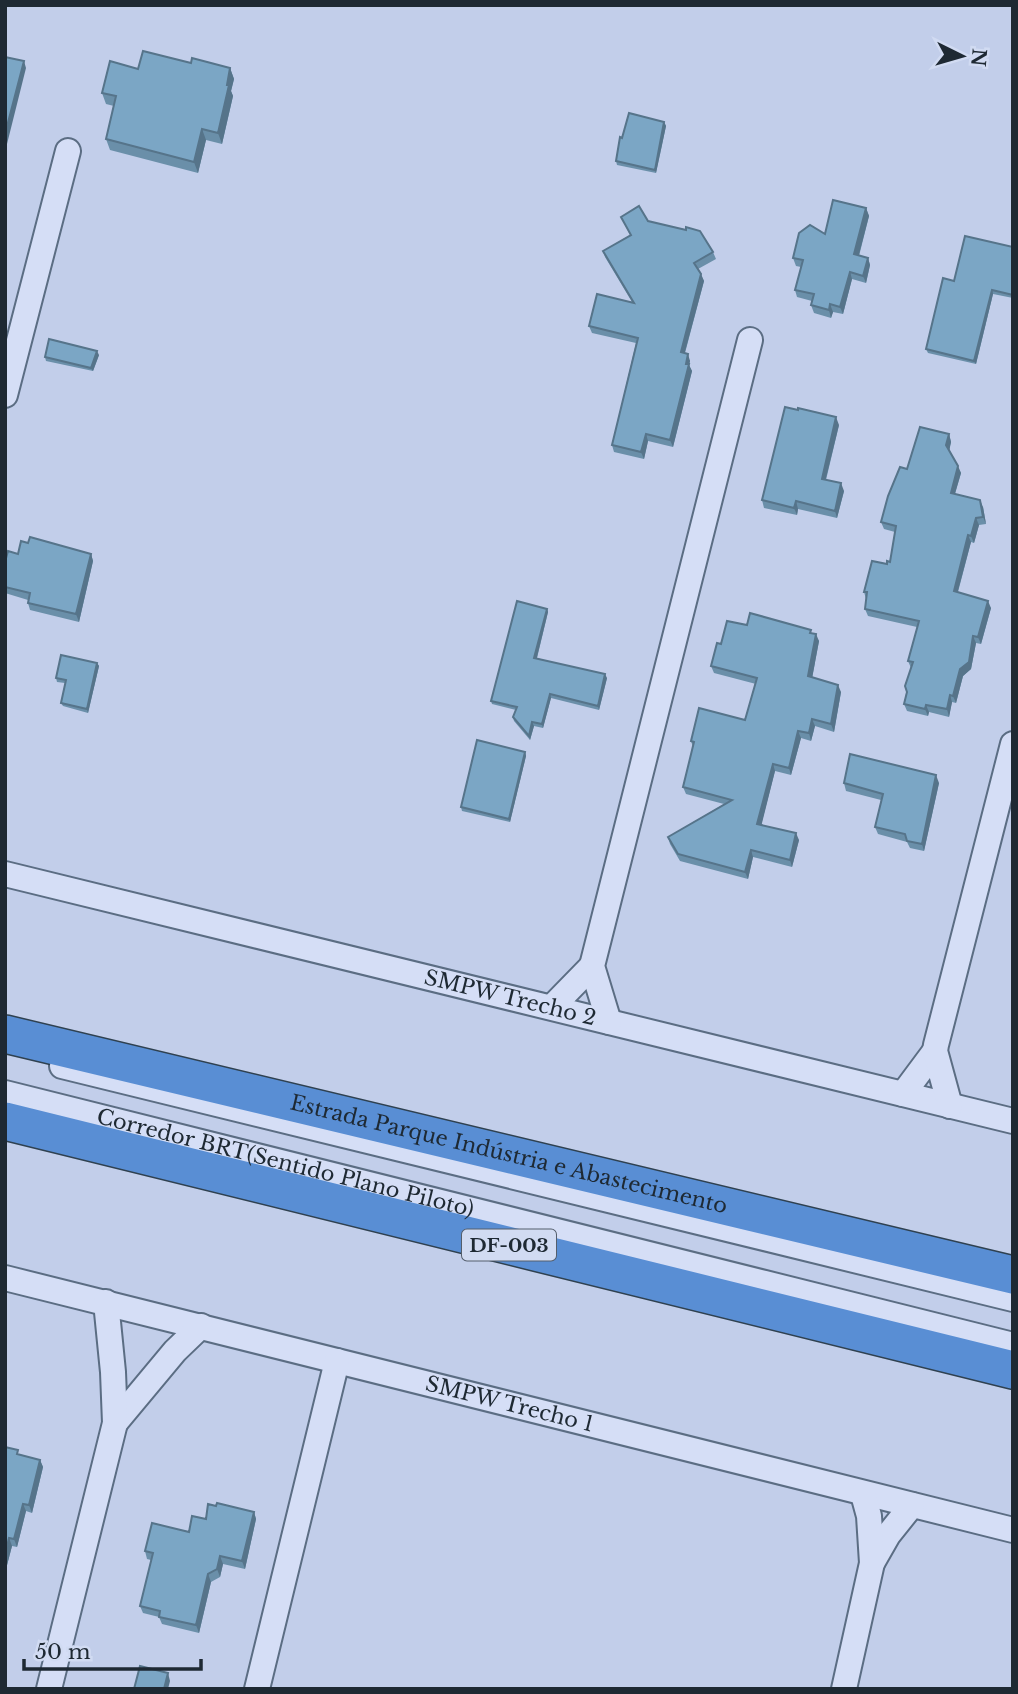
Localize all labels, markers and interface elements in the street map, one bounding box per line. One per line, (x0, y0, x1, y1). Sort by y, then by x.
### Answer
north arrow (927, 21, 997, 91)
text: N (966, 48, 991, 67)
street label: SMPW Trecho 2 (422, 964, 599, 1031)
street label: Estrada Parque Indústria e Abastecimento (288, 1090, 730, 1219)
street label: Corredor BRT(Sentido Plano Piloto) (94, 1103, 477, 1223)
road number: DF-003 (462, 1230, 556, 1260)
street label: SMPW Trecho 1 (423, 1371, 596, 1438)
scale bar (24, 1628, 201, 1672)
text: 50 m (35, 1639, 91, 1665)

